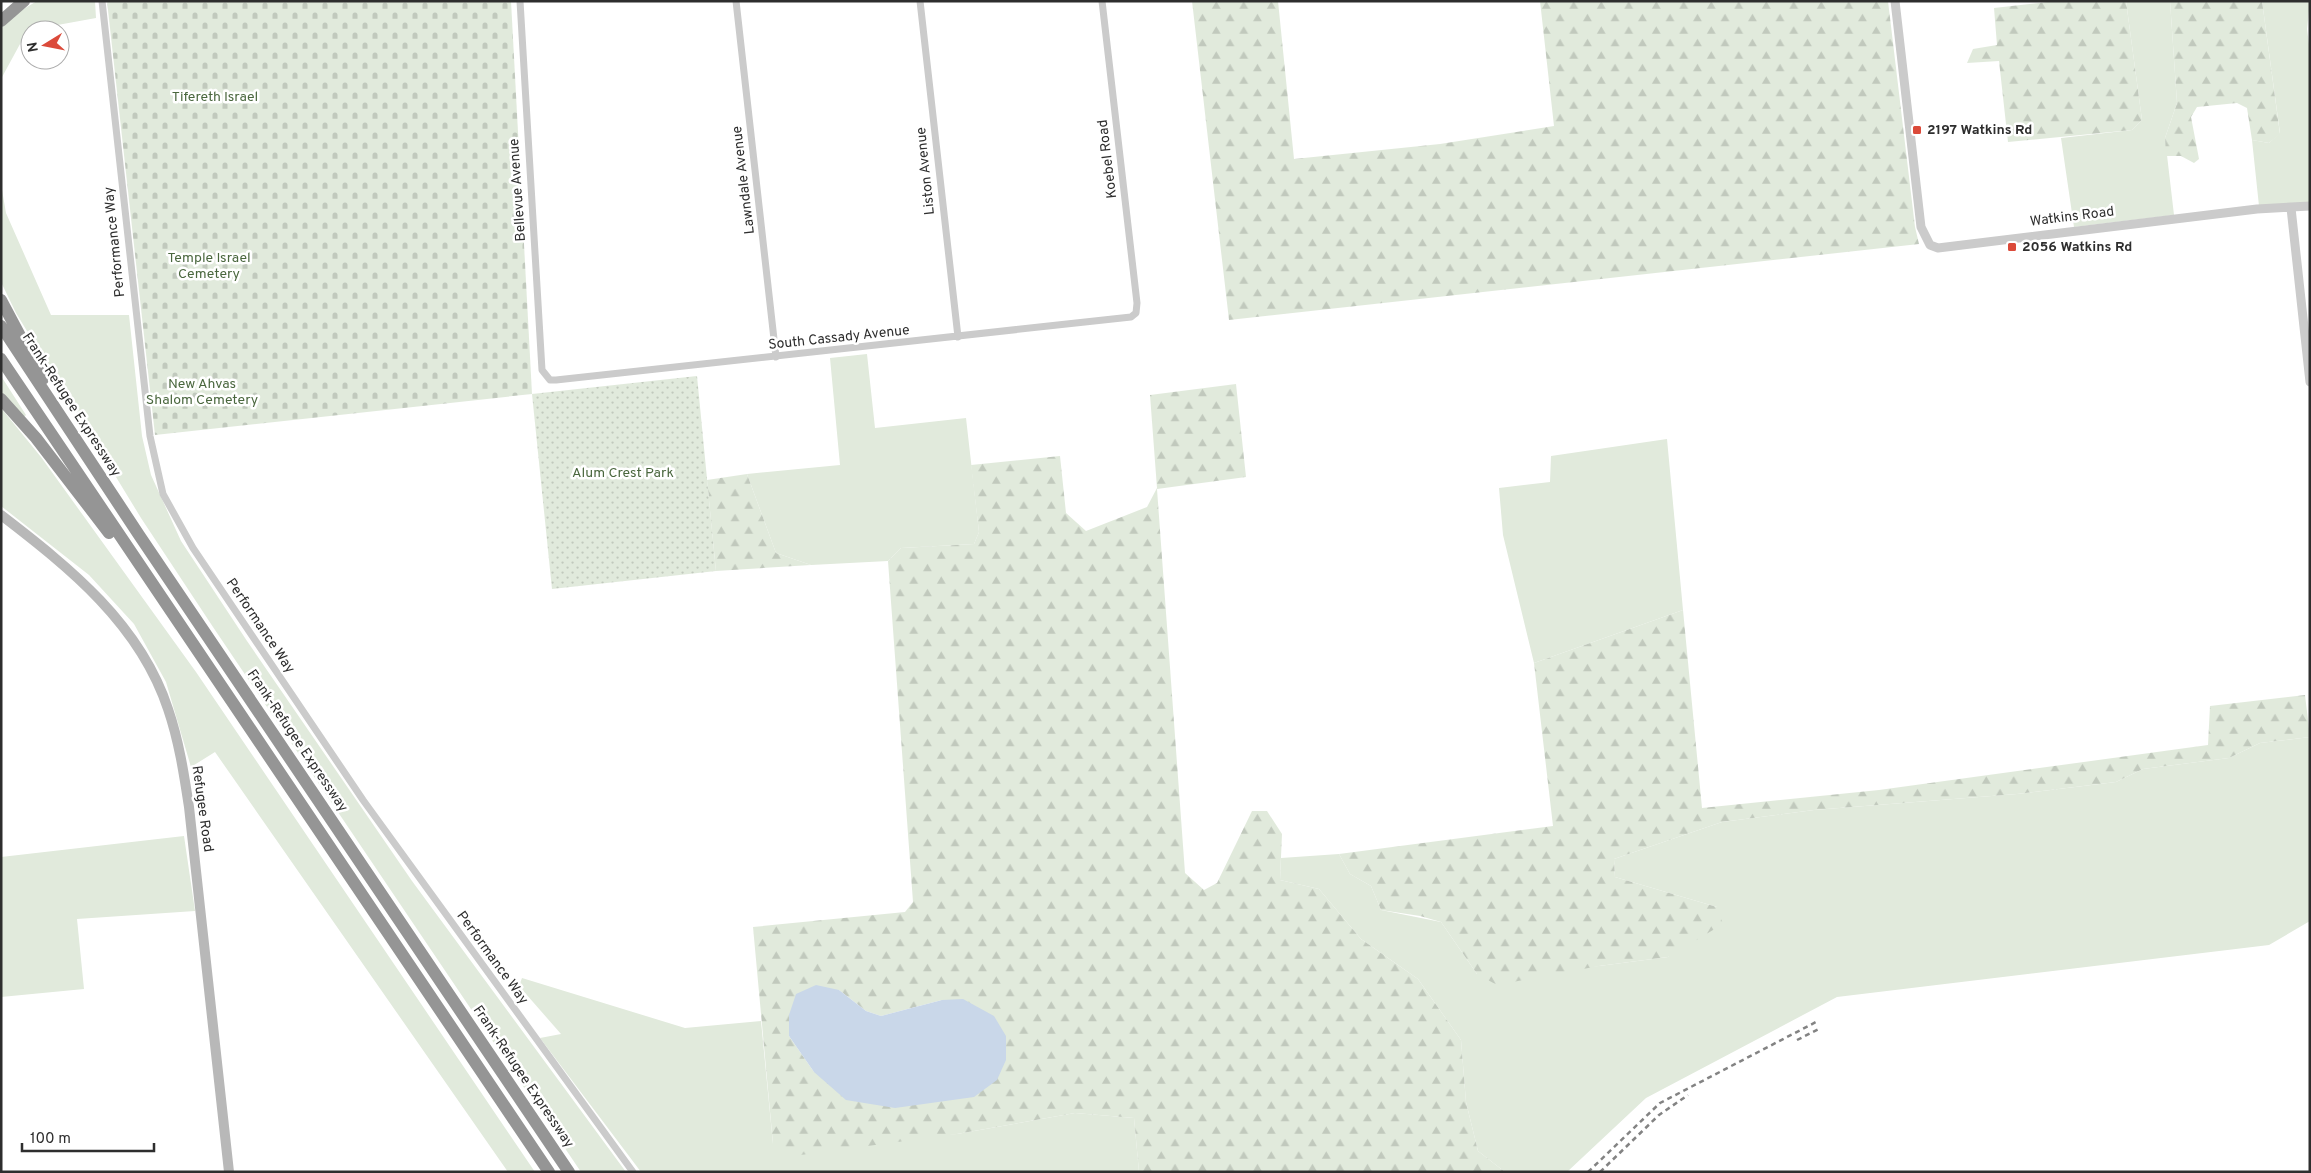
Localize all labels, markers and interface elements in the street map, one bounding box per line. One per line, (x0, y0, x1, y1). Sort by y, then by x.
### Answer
north arrow (20, 20, 70, 70)
text: N (24, 41, 43, 53)
park label: Tifereth Israel (172, 89, 258, 106)
street label: Koebel Road (1095, 119, 1121, 199)
place label: 2197 Watkins Rd (1927, 122, 2032, 139)
marker: 2197 Watkins Rd (1911, 124, 1923, 136)
street label: Lawndale Avenue (729, 125, 759, 235)
street label: Liston Avenue (913, 126, 939, 216)
street label: Bellevue Avenue (506, 138, 530, 242)
street label: Performance Way (101, 186, 129, 298)
street label: Watkins Road (2029, 203, 2115, 231)
place label: 2056 Watkins Rd (2022, 239, 2132, 256)
marker: 2056 Watkins Rd (2006, 241, 2018, 253)
park label: Temple Israel Cemetery (167, 250, 251, 283)
street label: South Cassady Avenue (768, 322, 910, 354)
street label: Frank-Refugee Expressway (18, 330, 124, 480)
park label: New Ahvas Shalom Cemetery (146, 376, 258, 409)
park label: Alum Crest Park (572, 465, 674, 482)
street label: Performance Way (222, 575, 298, 677)
street label: Frank-Refugee Expressway (243, 666, 351, 816)
street label: Refugee Road (188, 765, 216, 853)
street label: Performance Way (453, 908, 531, 1008)
street label: Frank-Refugee Expressway (469, 1002, 577, 1152)
scale bar (22, 1120, 155, 1152)
text: 100 m (30, 1130, 71, 1149)

